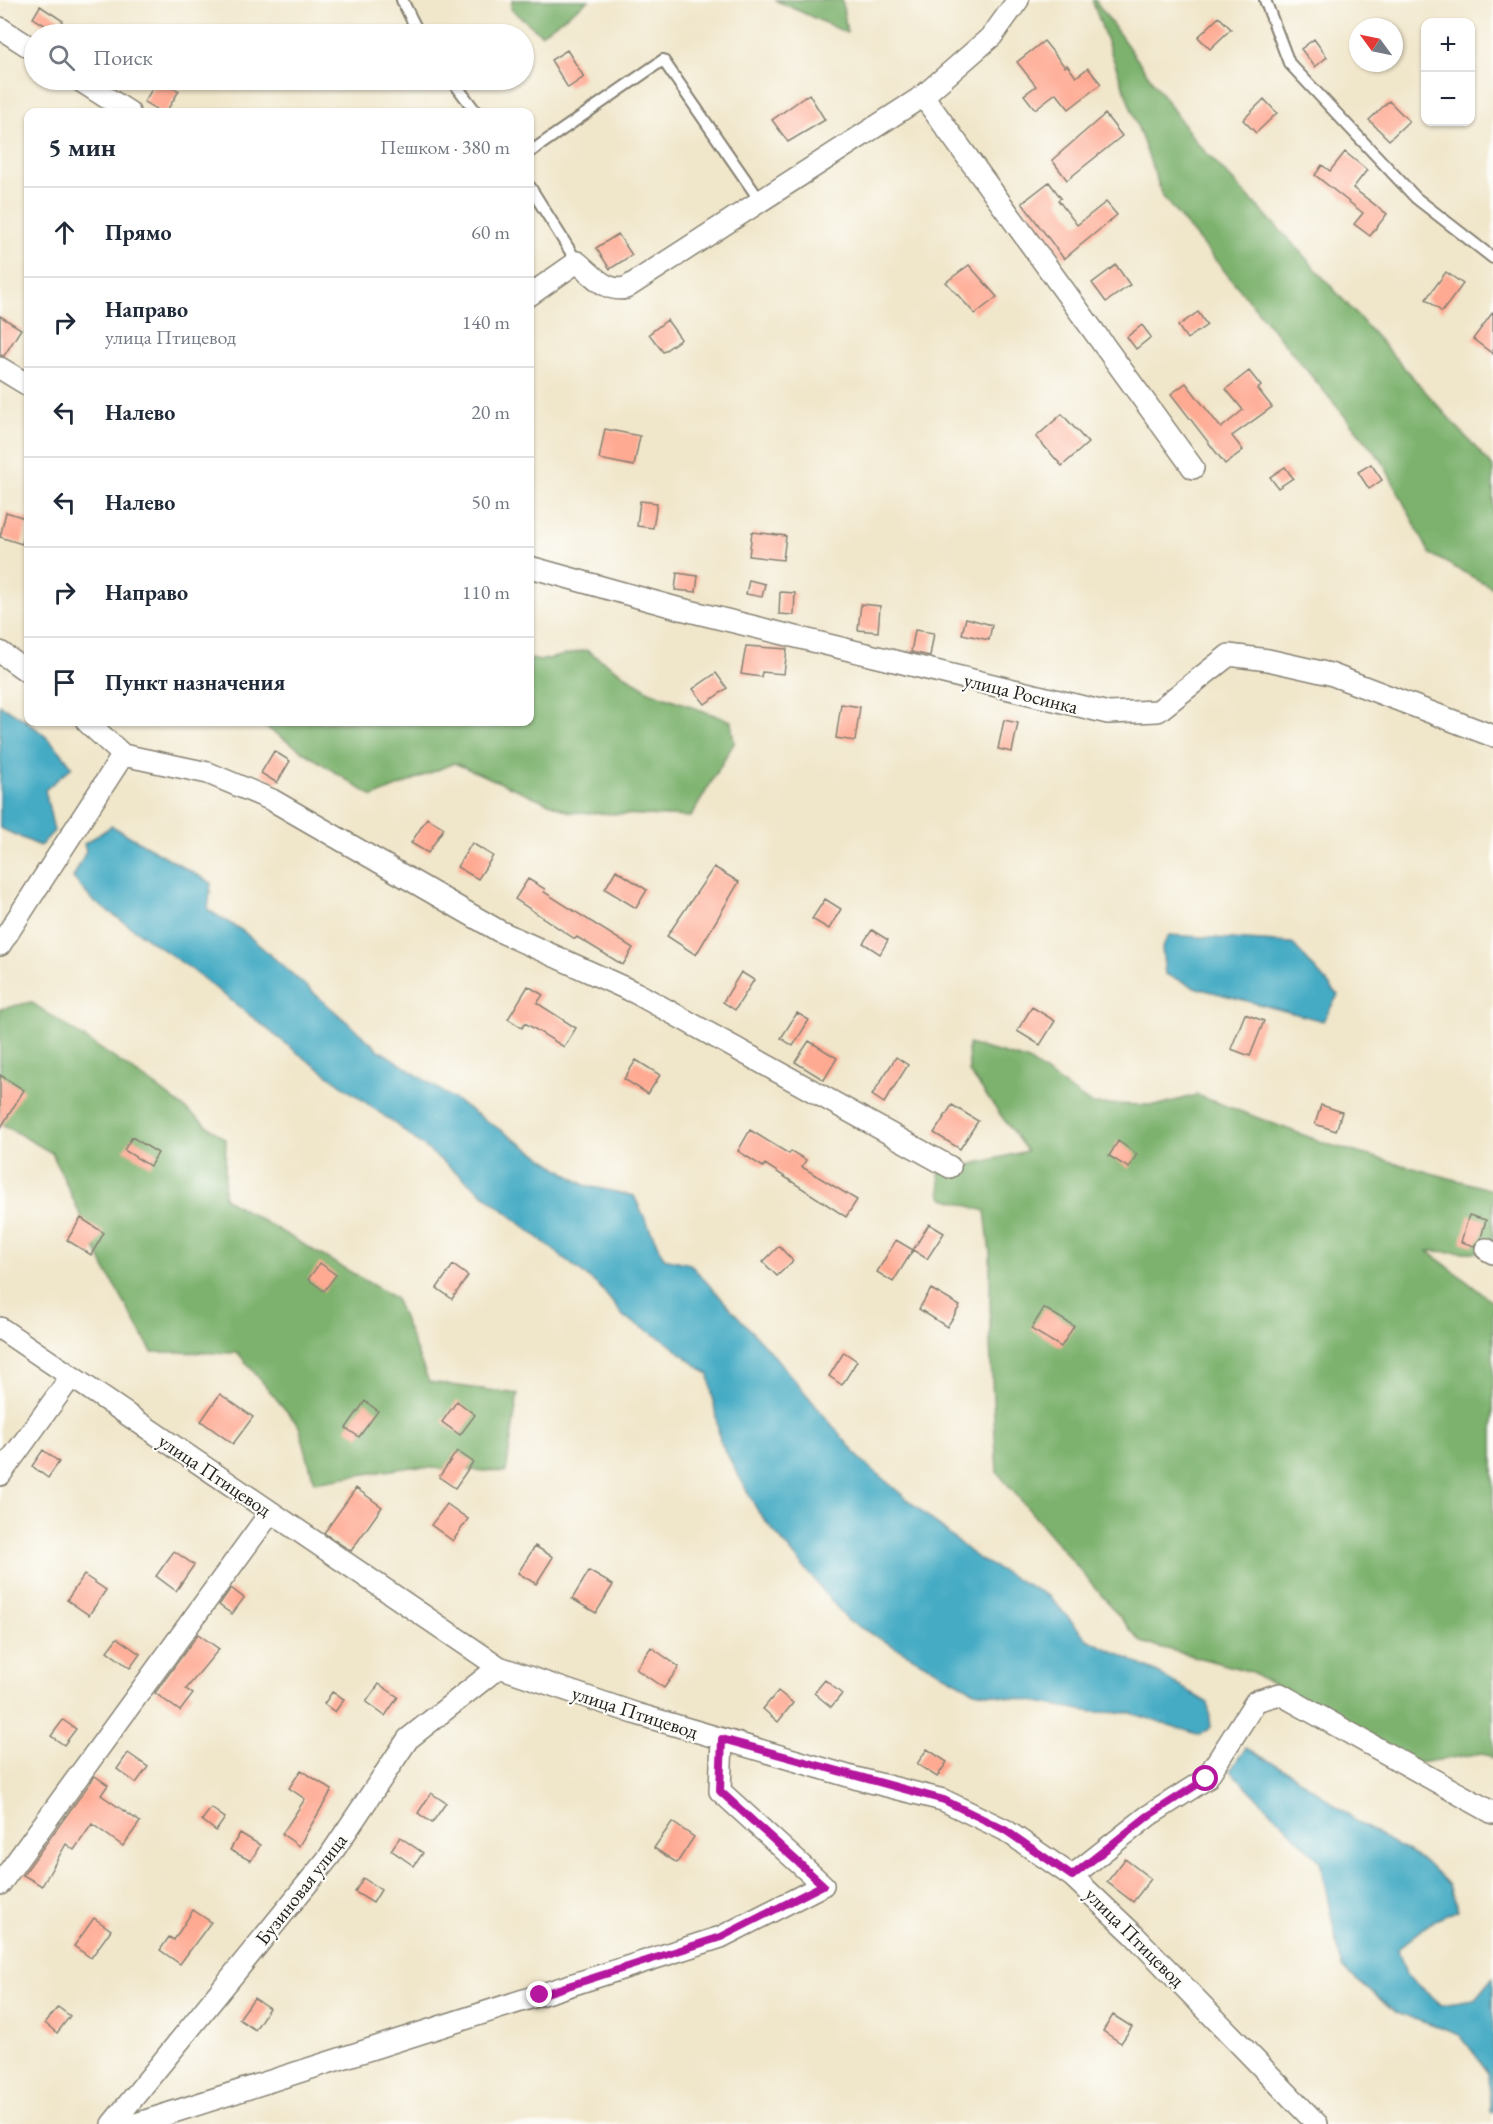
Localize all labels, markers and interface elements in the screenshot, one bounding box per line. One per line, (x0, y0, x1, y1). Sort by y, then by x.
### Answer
north arrow (1349, 18, 1403, 72)
map controls (1421, 18, 1475, 126)
button: + (1421, 18, 1475, 72)
search box (24, 24, 534, 90)
icon: search (45, 41, 78, 74)
text: Поиск (93, 43, 153, 72)
button: − (1421, 72, 1475, 126)
text: 5 мин (48, 130, 116, 164)
text: Пешком · 380 m (380, 134, 510, 160)
icon: ahead (48, 216, 81, 249)
text: Прямо (105, 218, 172, 247)
text: 60 m (471, 219, 510, 245)
text: Направо (105, 295, 188, 324)
icon: right (48, 306, 81, 339)
text: 140 m (462, 309, 510, 335)
text: улица Птицевод (105, 324, 236, 350)
icon: left (48, 396, 81, 429)
text: Налево (105, 398, 175, 427)
text: 20 m (471, 399, 510, 425)
icon: left (48, 486, 81, 519)
text: Налево (105, 488, 175, 517)
text: 50 m (471, 489, 510, 515)
icon: right (48, 576, 81, 609)
text: Направо (105, 578, 188, 607)
text: 110 m (462, 579, 510, 605)
icon: arrive (48, 666, 81, 699)
street label: улица Росинка (961, 666, 1081, 720)
text: Пункт назначения (105, 668, 285, 697)
street label: улица Птицевод (153, 1428, 277, 1522)
street label: улица Птицевод (569, 1679, 701, 1745)
route start (1192, 1765, 1218, 1791)
street label: Бузиновая улица (249, 1828, 353, 1950)
street label: улица Птицевод (1079, 1881, 1191, 1993)
route end (526, 1981, 552, 2007)

